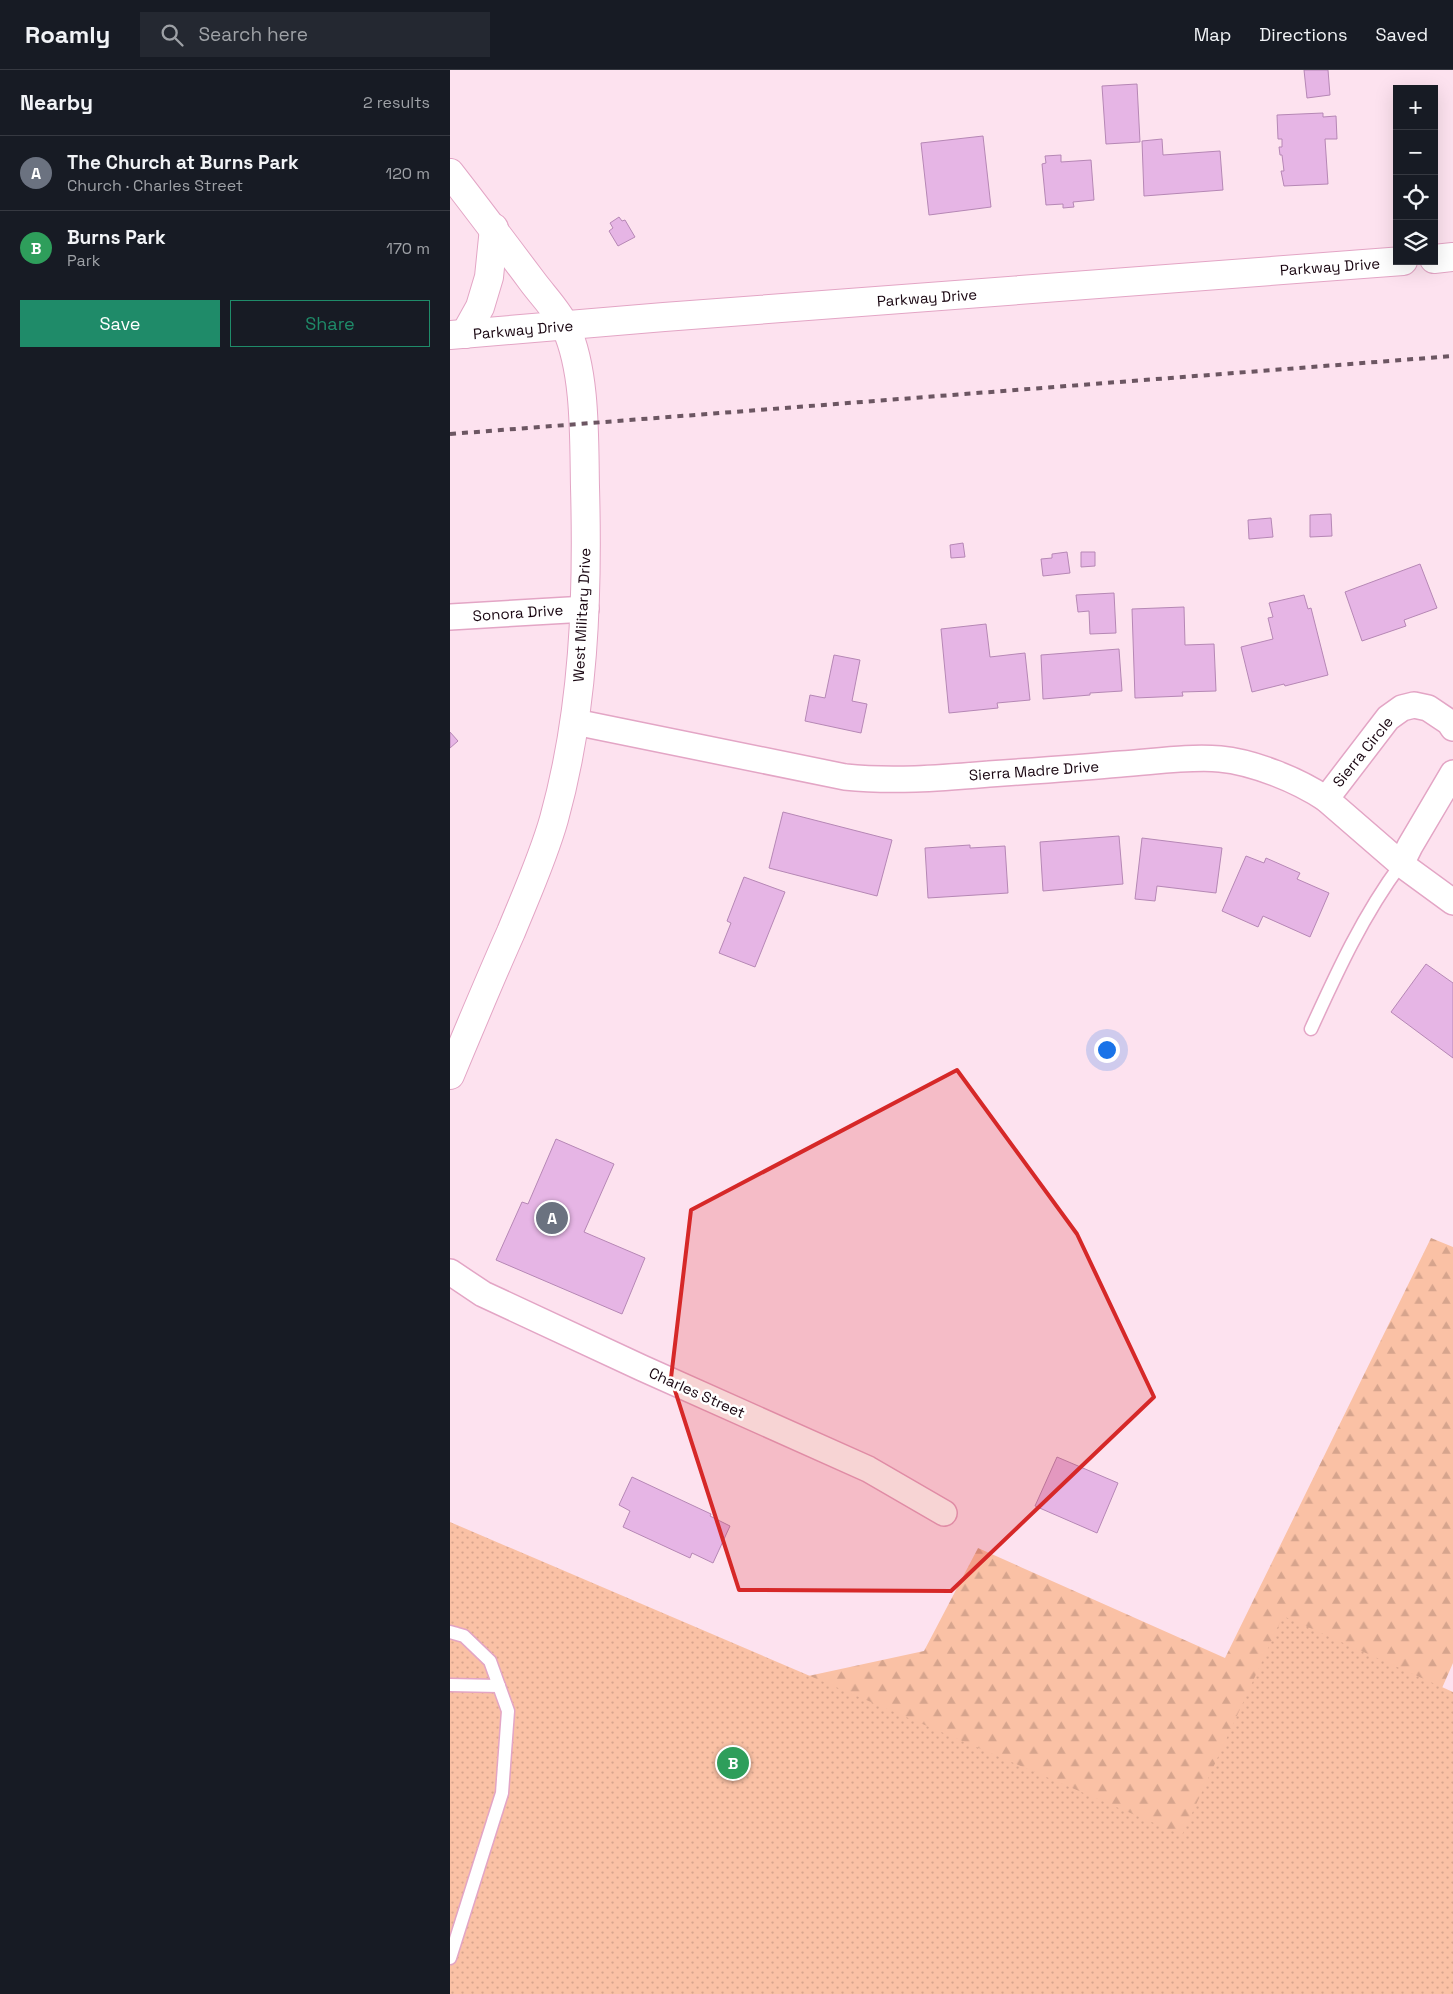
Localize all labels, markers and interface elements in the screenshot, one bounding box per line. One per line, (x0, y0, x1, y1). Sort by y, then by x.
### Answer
search box (140, 12, 490, 57)
text: Roamly (25, 19, 110, 50)
icon: search (158, 21, 186, 49)
text: Search here (198, 22, 308, 47)
text: Map (1194, 23, 1231, 46)
text: Directions (1259, 23, 1348, 46)
text: Saved (1376, 23, 1428, 46)
map controls (1393, 85, 1438, 265)
button: + (1393, 85, 1438, 130)
text: Nearby (20, 89, 93, 116)
text: 2 results (363, 92, 430, 113)
button: − (1393, 130, 1438, 175)
text: The Church at Burns Park (67, 150, 299, 175)
text: A (31, 163, 41, 184)
text: 120 m (386, 163, 430, 184)
text: Church · Charles Street (67, 175, 243, 196)
button: locate (1393, 175, 1438, 220)
button: layers (1393, 220, 1438, 265)
text: Burns Park (67, 225, 166, 250)
text: B (31, 238, 41, 259)
text: 170 m (386, 238, 430, 259)
text: Park (67, 250, 100, 271)
street label: Parkway Drive (1279, 254, 1381, 279)
street label: Parkway Drive (876, 285, 978, 310)
button: Save (20, 300, 220, 347)
button: Share (230, 300, 430, 347)
street label: Parkway Drive (472, 316, 574, 343)
street label: West Military Drive (568, 547, 595, 683)
street label: Sonora Drive (472, 600, 564, 625)
street label: Sierra Circle (1328, 712, 1397, 791)
street label: Sierra Madre Drive (968, 756, 1100, 785)
your location (1094, 1037, 1120, 1063)
pin: A (536, 1199, 568, 1237)
street label: Charles Street (646, 1363, 748, 1422)
pin: B (717, 1744, 749, 1782)

